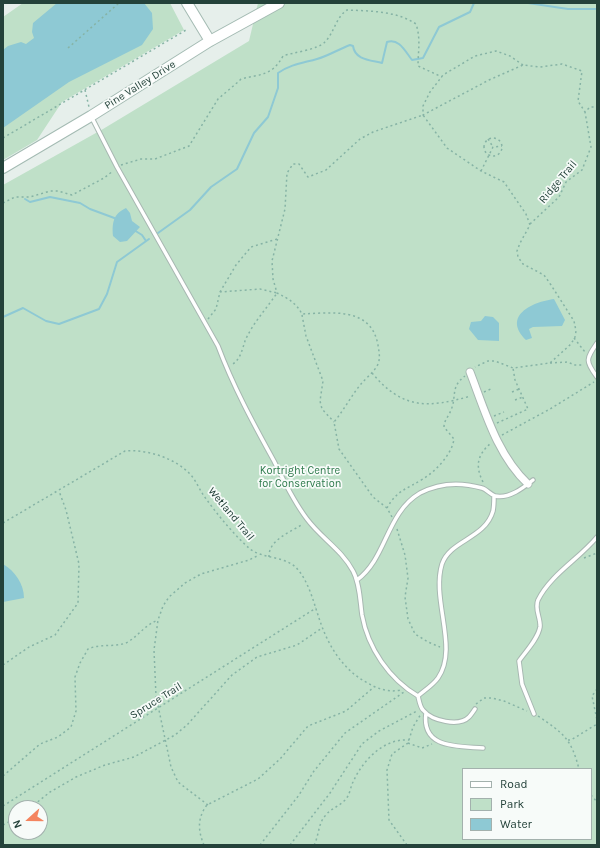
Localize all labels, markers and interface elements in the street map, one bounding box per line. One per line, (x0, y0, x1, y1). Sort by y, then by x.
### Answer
street label: Pine Valley Drive (102, 58, 178, 112)
street label: Ridge Trail (536, 158, 580, 206)
park label: Kortright Centre for Conservation (259, 464, 341, 490)
street label: Wetland Trail (205, 485, 257, 543)
street label: Spruce Trail (128, 680, 184, 722)
legend (462, 768, 592, 840)
text: Road (500, 777, 528, 791)
text: Park (500, 797, 524, 811)
north arrow (8, 800, 48, 840)
text: Water (500, 817, 532, 831)
text: N (10, 818, 25, 830)

